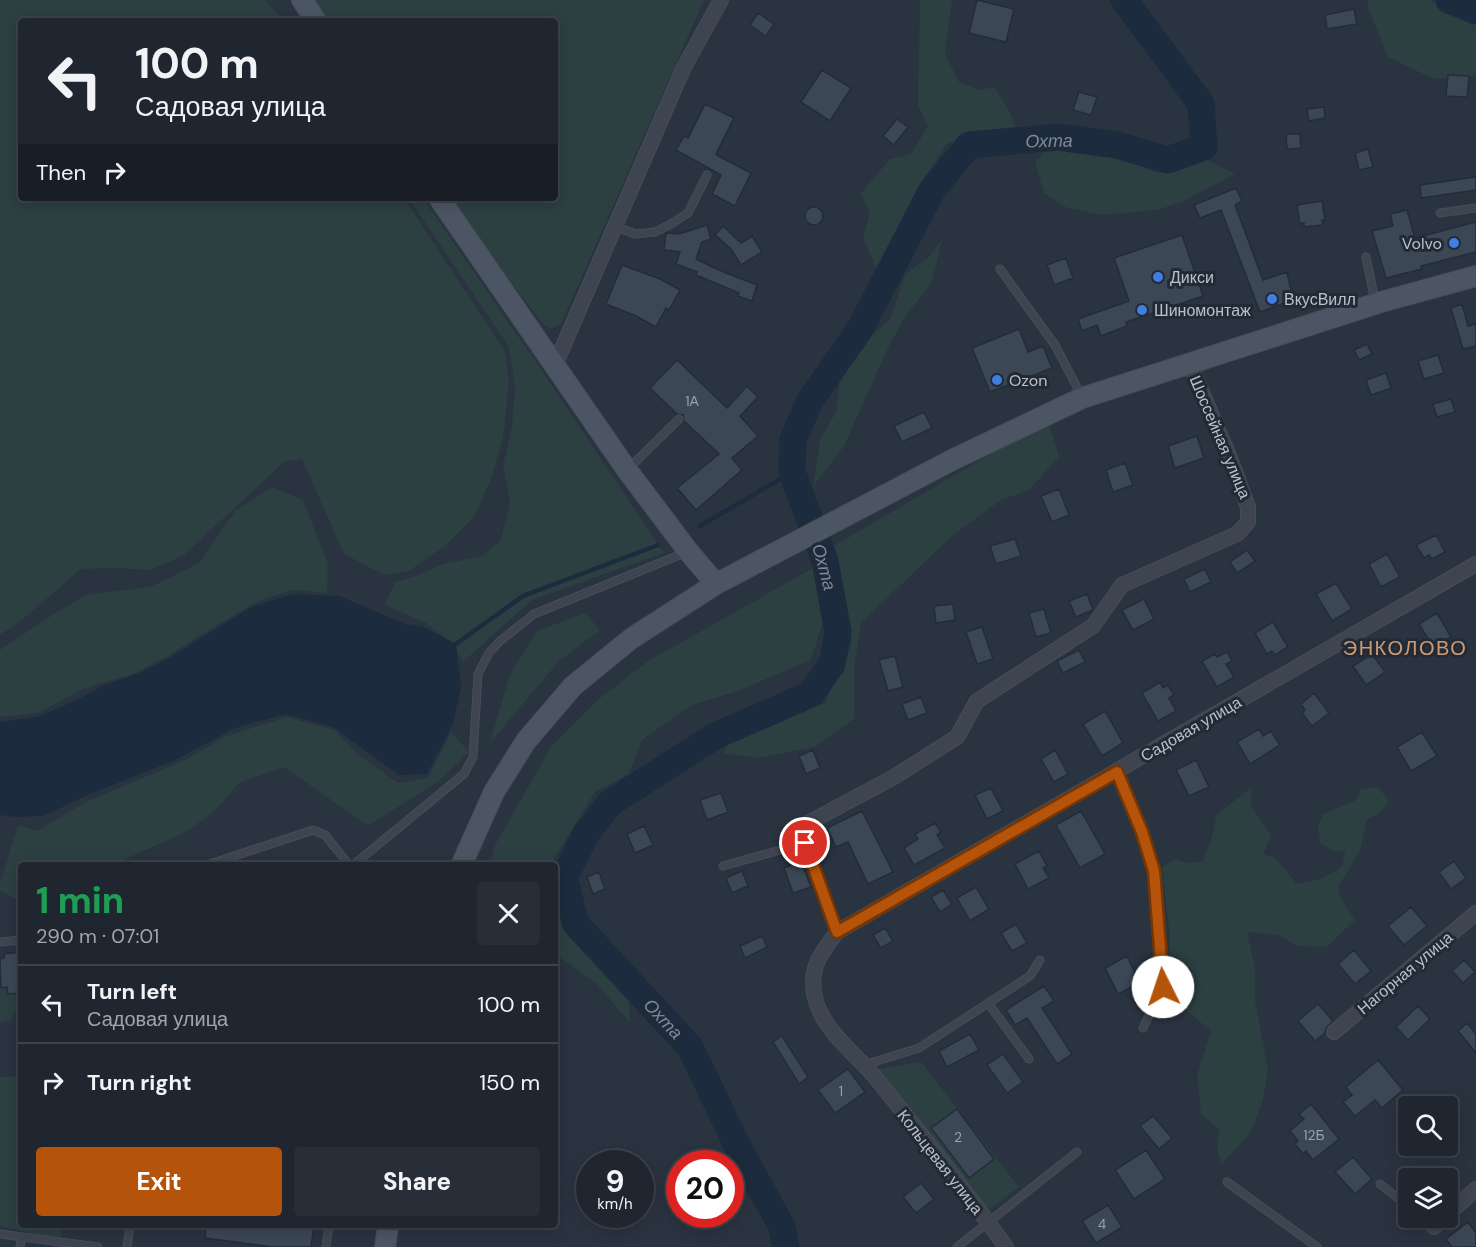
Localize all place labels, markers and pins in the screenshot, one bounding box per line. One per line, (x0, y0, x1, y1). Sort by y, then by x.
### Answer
place label: Volvo (1402, 233, 1442, 254)
marker: Volvo (1447, 236, 1461, 250)
place label: Дикси (1170, 267, 1214, 288)
marker: Дикси (1151, 270, 1165, 284)
place label: ВкусВилл (1284, 289, 1356, 310)
marker: ВкусВилл (1265, 292, 1279, 306)
place label: Шиномонтаж (1154, 300, 1251, 321)
marker: Шиномонтаж (1135, 303, 1149, 317)
place label: Ozon (1009, 370, 1047, 391)
marker: Ozon (990, 373, 1004, 387)
pin (779, 817, 830, 868)

